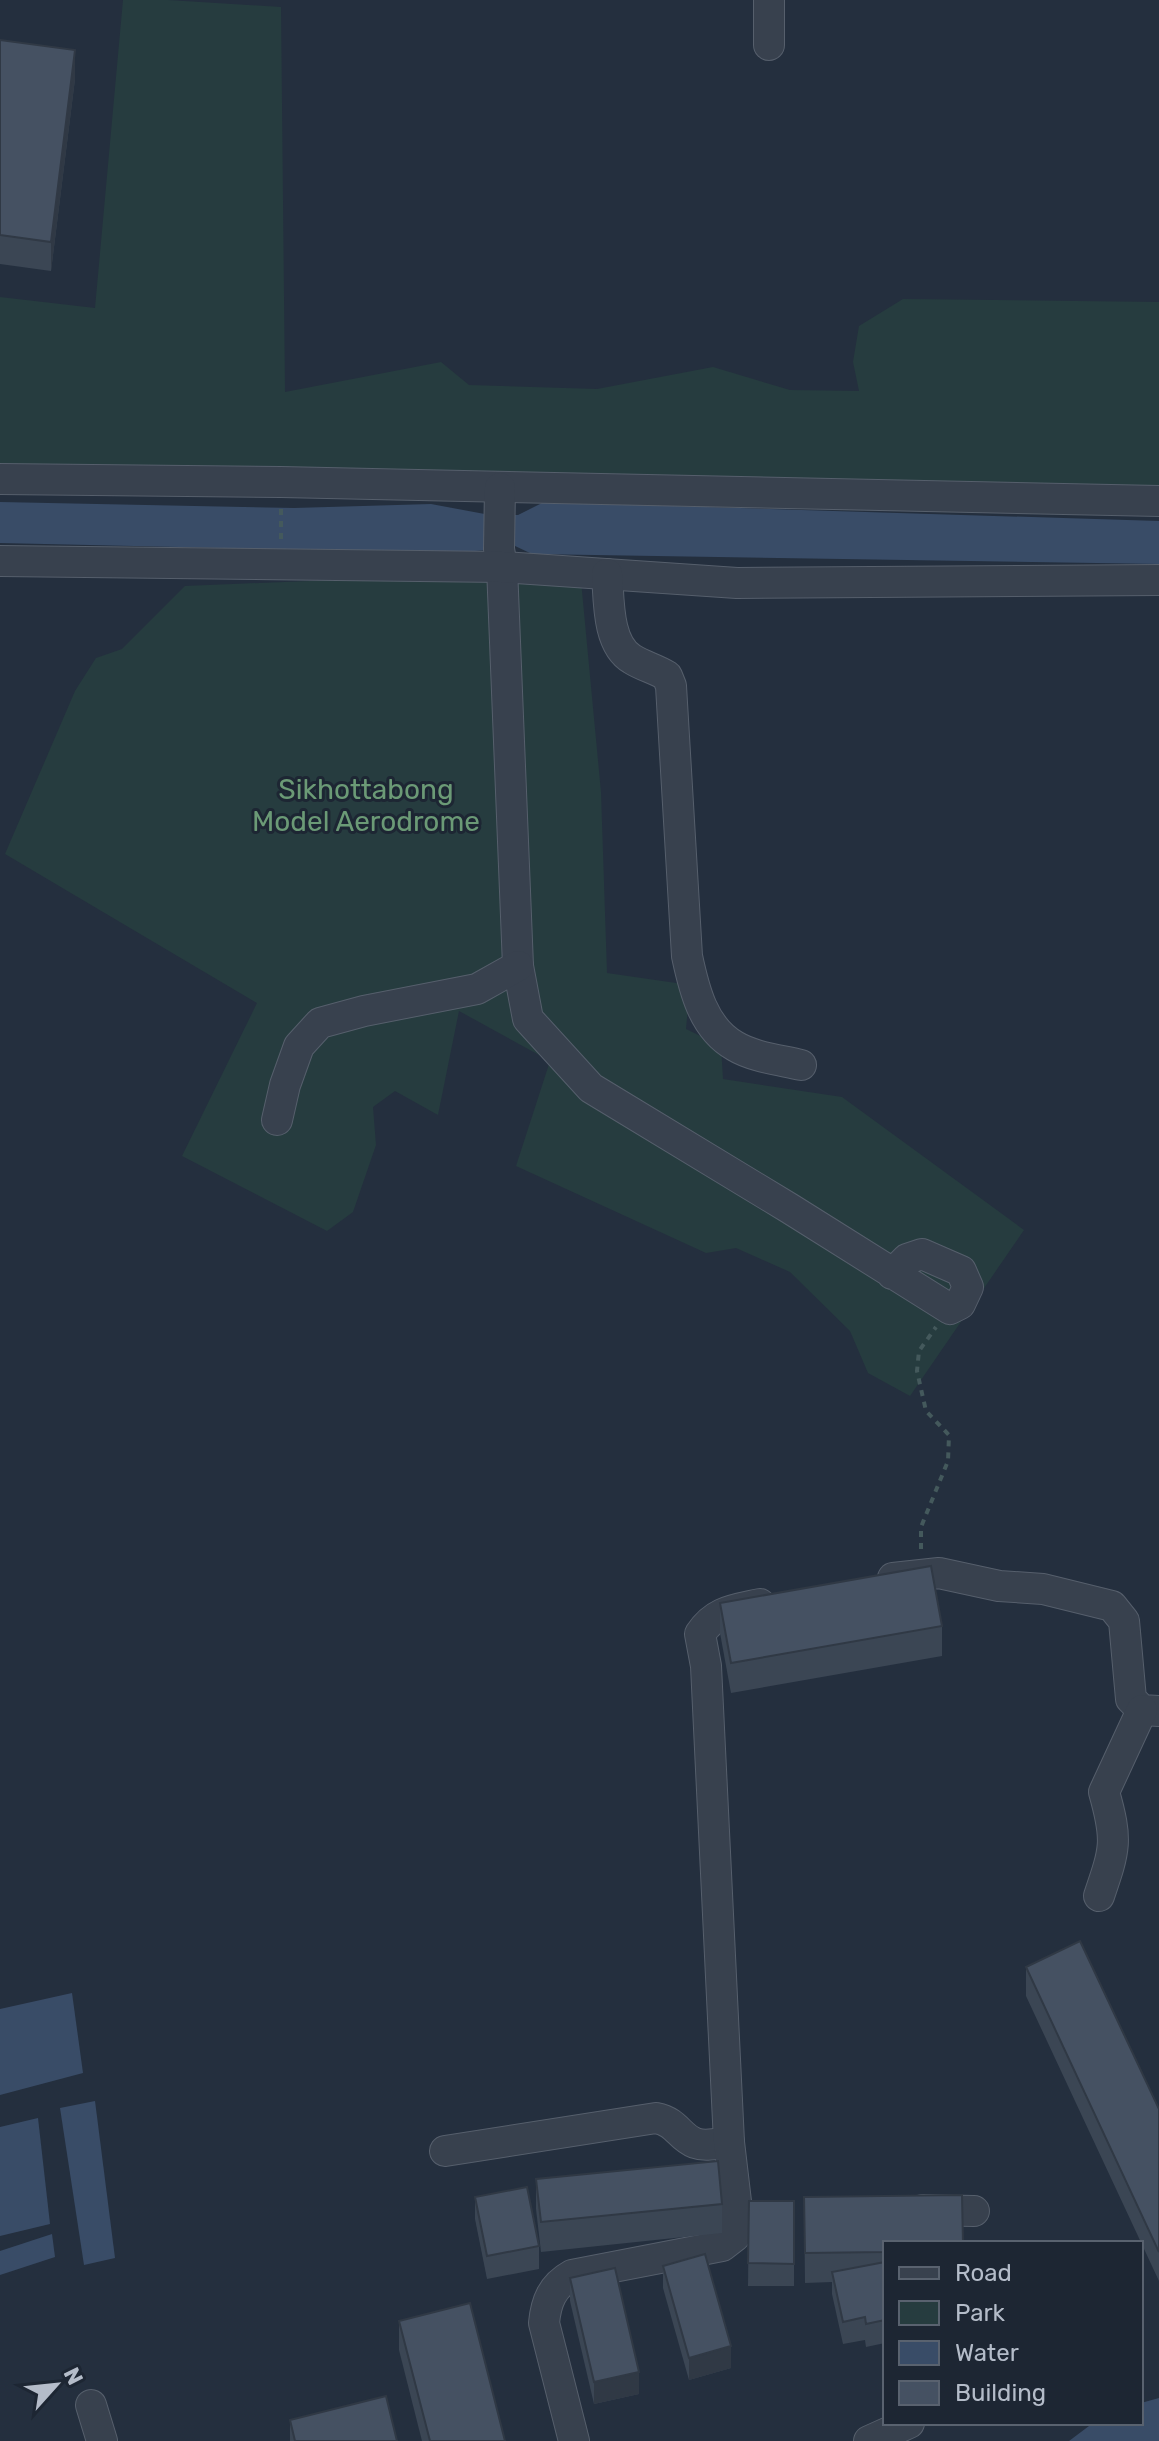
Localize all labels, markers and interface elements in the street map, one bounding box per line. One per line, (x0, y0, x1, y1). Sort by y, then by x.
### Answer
park label: Sikhottabong Model Aerodrome (252, 773, 480, 838)
legend (883, 2241, 1143, 2425)
text: Road (955, 2259, 1012, 2287)
text: Park (955, 2299, 1006, 2327)
text: Water (955, 2339, 1019, 2367)
north arrow (16, 2345, 96, 2425)
text: N (58, 2363, 89, 2389)
text: Building (955, 2379, 1046, 2407)

